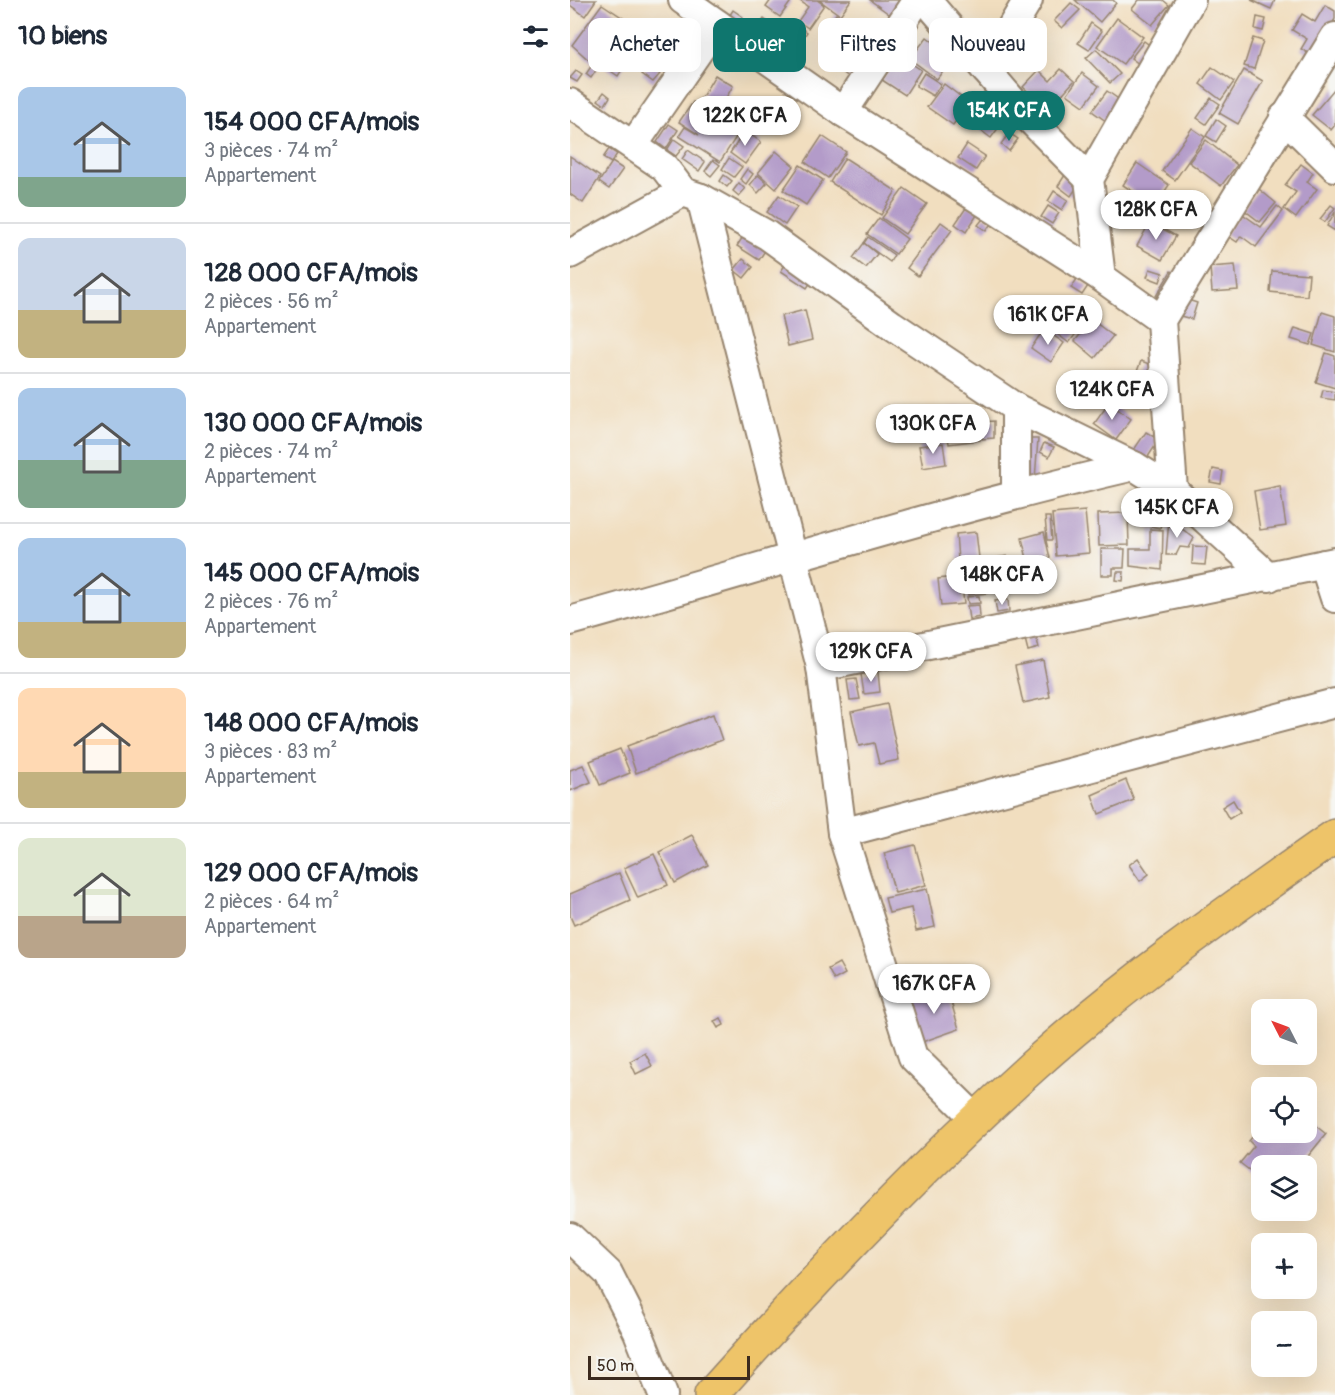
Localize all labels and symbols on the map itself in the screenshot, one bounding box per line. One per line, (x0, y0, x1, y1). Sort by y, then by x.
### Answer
pin: 154K CFA (947, 91, 1071, 142)
pin: 122K CFA (683, 96, 807, 147)
pin: 128K CFA (1094, 190, 1218, 241)
pin: 161K CFA (986, 295, 1110, 346)
pin: 124K CFA (1050, 370, 1174, 421)
pin: 130K CFA (871, 404, 995, 455)
pin: 145K CFA (1115, 488, 1239, 539)
pin: 148K CFA (940, 555, 1064, 606)
pin: 129K CFA (809, 632, 933, 683)
pin: 167K CFA (872, 964, 996, 1015)
north arrow (1251, 999, 1317, 1065)
scale bar (588, 1353, 750, 1380)

